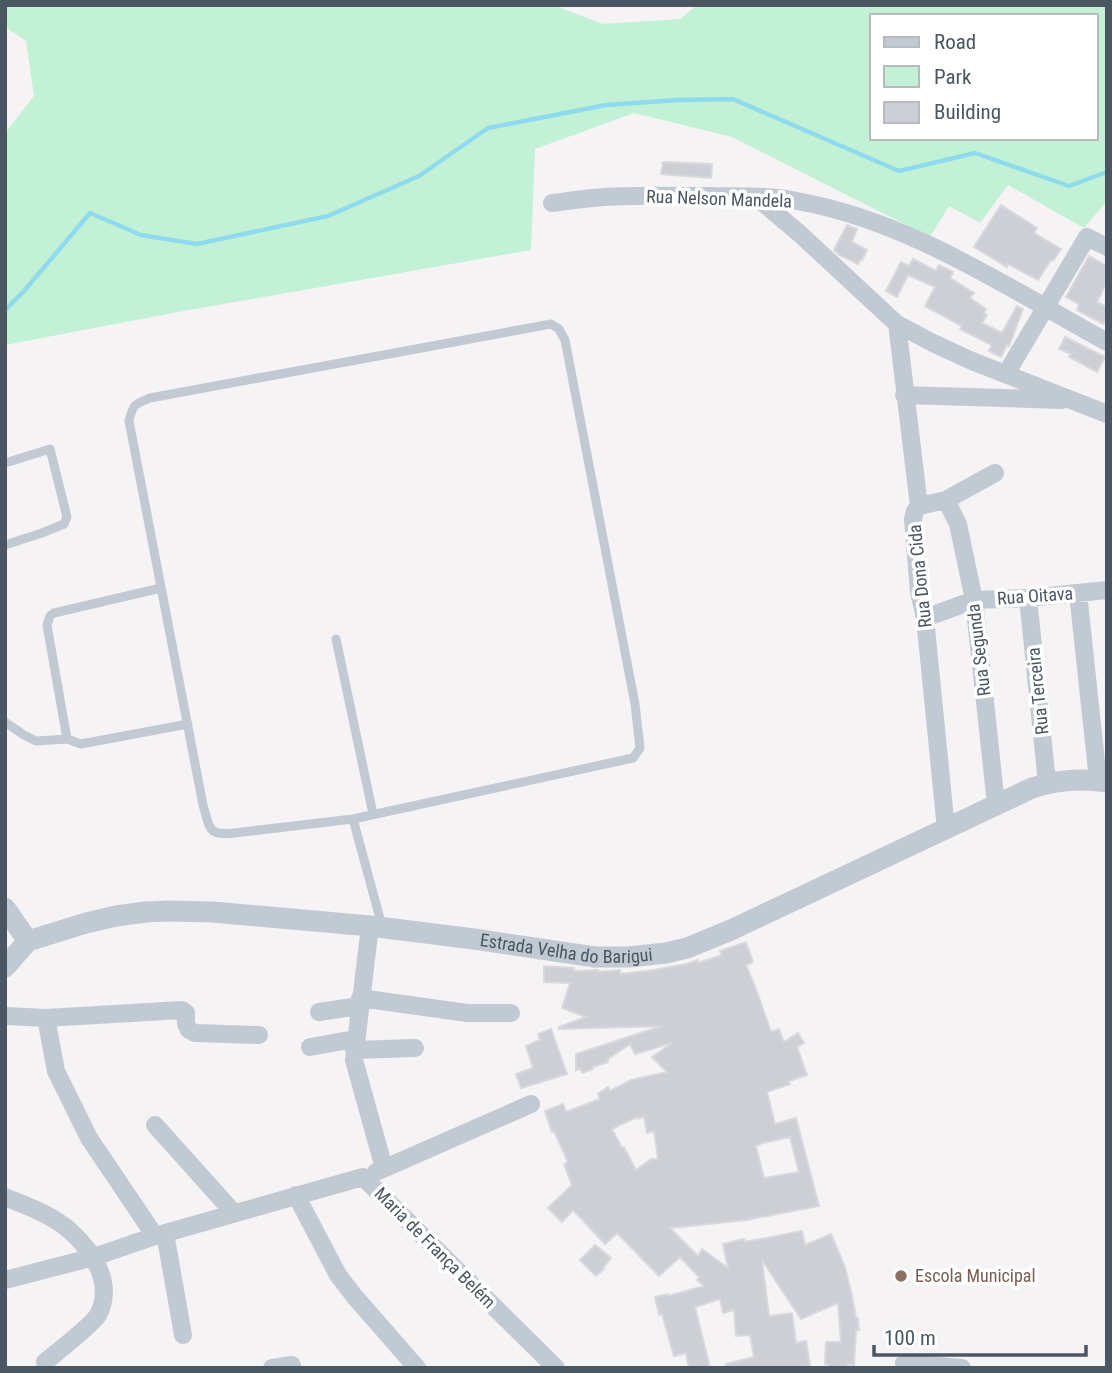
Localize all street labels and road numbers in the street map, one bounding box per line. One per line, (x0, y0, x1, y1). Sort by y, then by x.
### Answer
street label: Rua Nelson Mandela (646, 185, 792, 212)
street label: Rua Dona Cida (904, 523, 935, 629)
street label: Rua Oitava (996, 582, 1074, 609)
street label: Rua Segunda (962, 603, 995, 697)
street label: Rua Terceira (1022, 646, 1053, 736)
street label: Estrada Velha do Barigui (479, 929, 653, 967)
street label: Maria de França Belém (370, 1183, 500, 1313)

